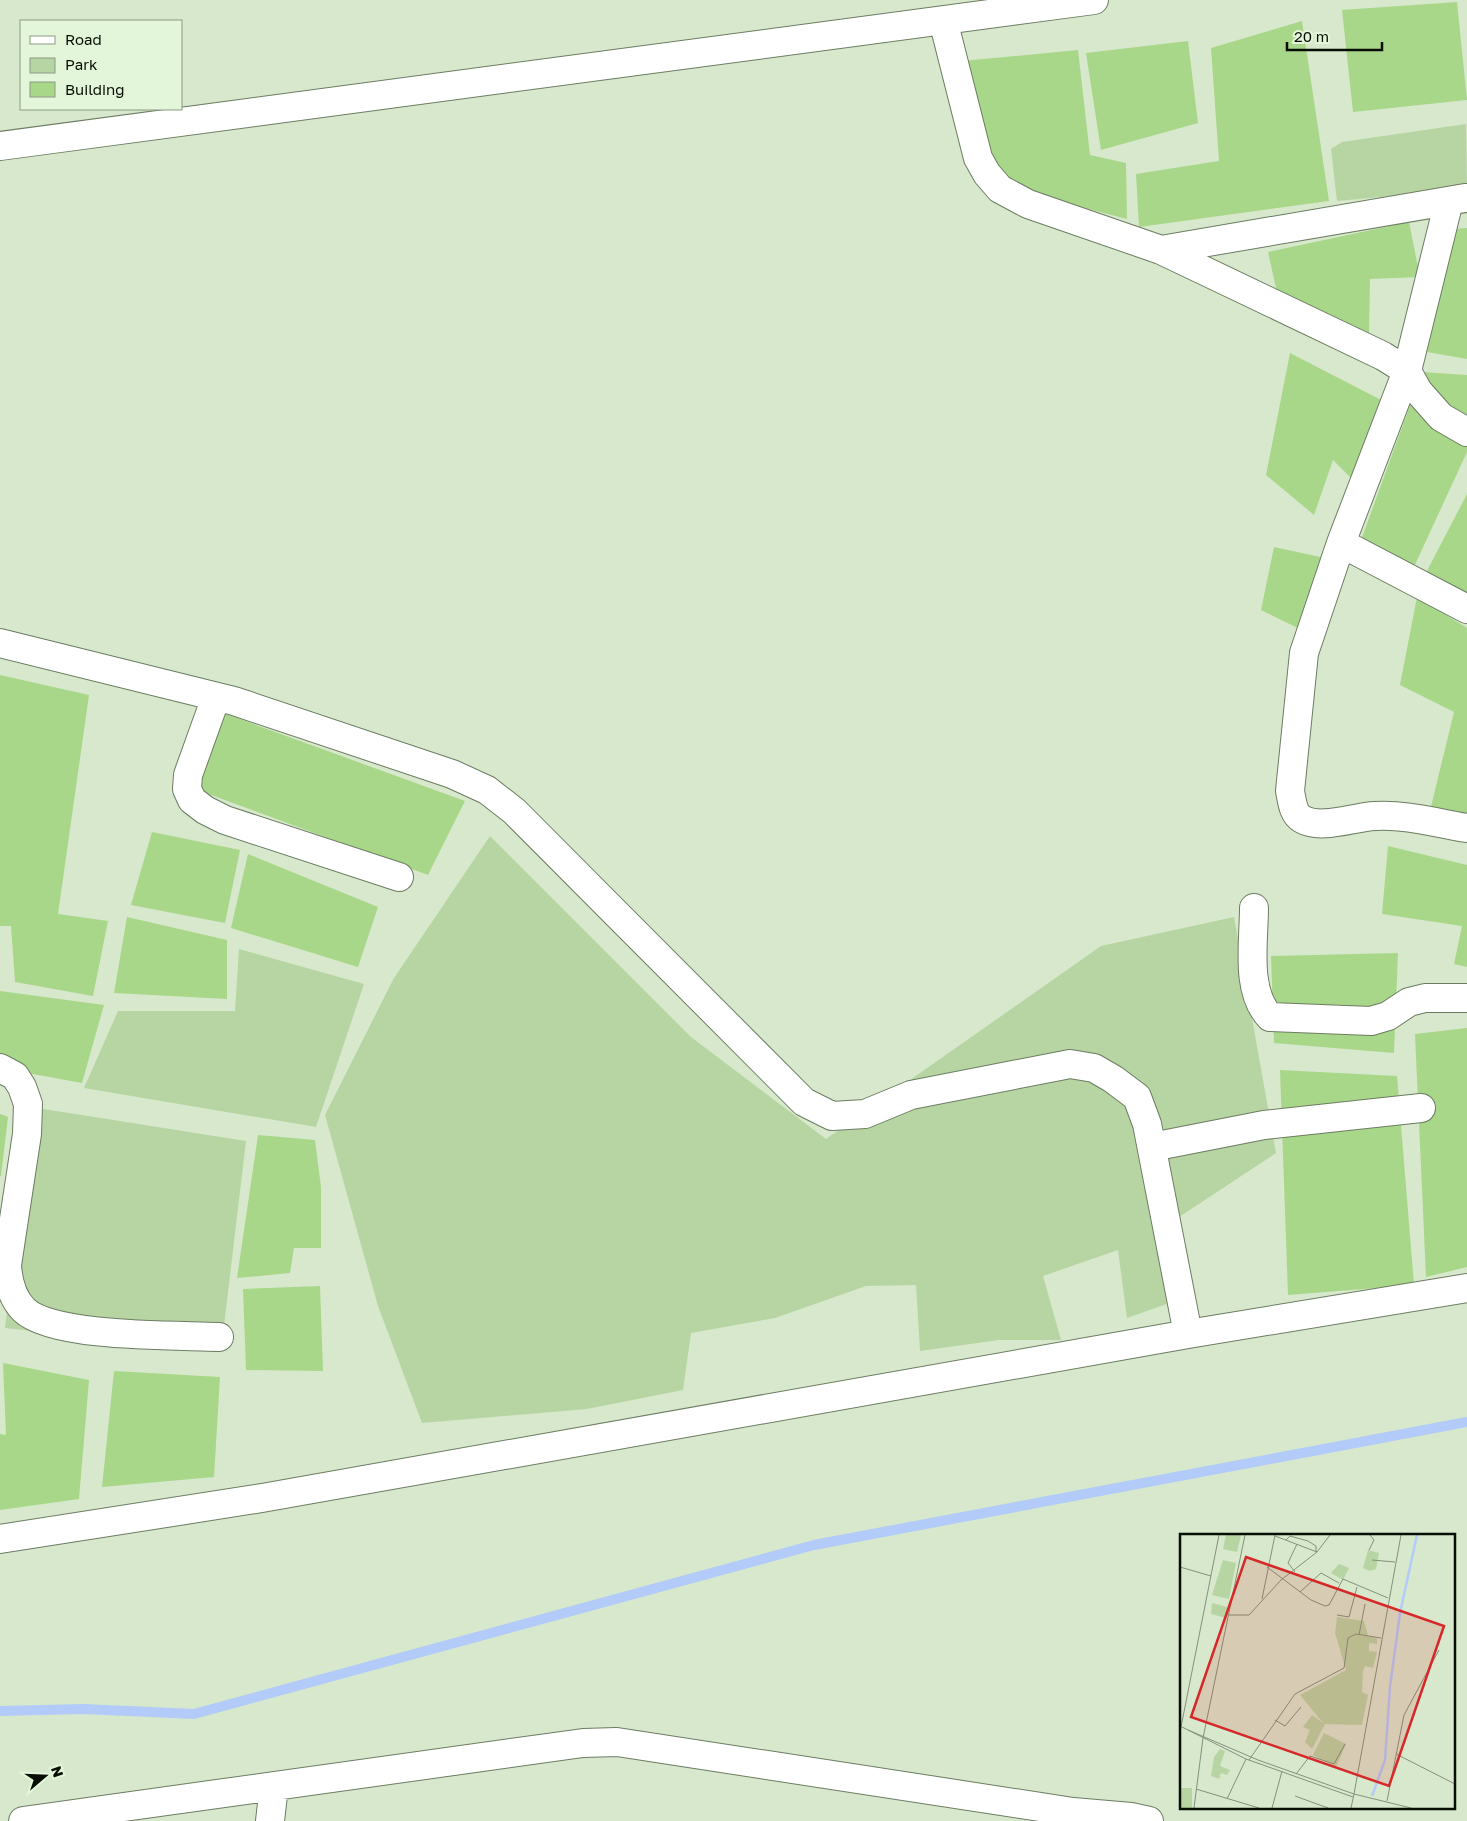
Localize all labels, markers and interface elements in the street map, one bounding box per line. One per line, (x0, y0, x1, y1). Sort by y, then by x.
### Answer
legend (20, 20, 182, 110)
scale bar (1287, 20, 1382, 52)
text: 20 m (1294, 27, 1329, 45)
text: Road (65, 30, 102, 48)
text: Park (65, 55, 98, 73)
text: Building (65, 80, 125, 98)
inset map (1180, 1534, 1454, 1808)
north arrow (20, 1751, 70, 1801)
text: N (48, 1764, 68, 1779)

